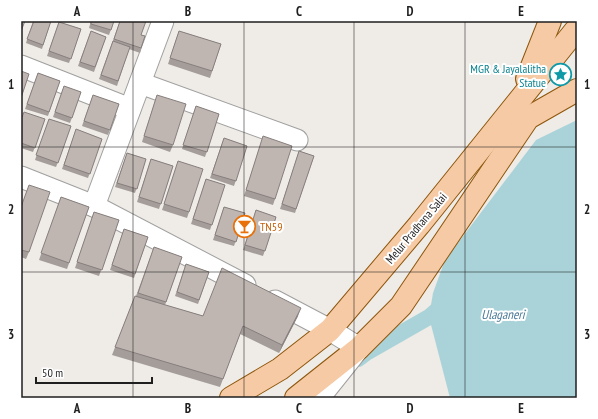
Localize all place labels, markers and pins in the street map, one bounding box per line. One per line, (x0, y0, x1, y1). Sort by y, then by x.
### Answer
place label: MGR & Jayalalitha Statue (470, 61, 546, 90)
place icon: MGR & Jayalalitha Statue (548, 62, 574, 88)
bar icon: TN59 (232, 213, 258, 239)
place label: TN59 (260, 219, 283, 234)

